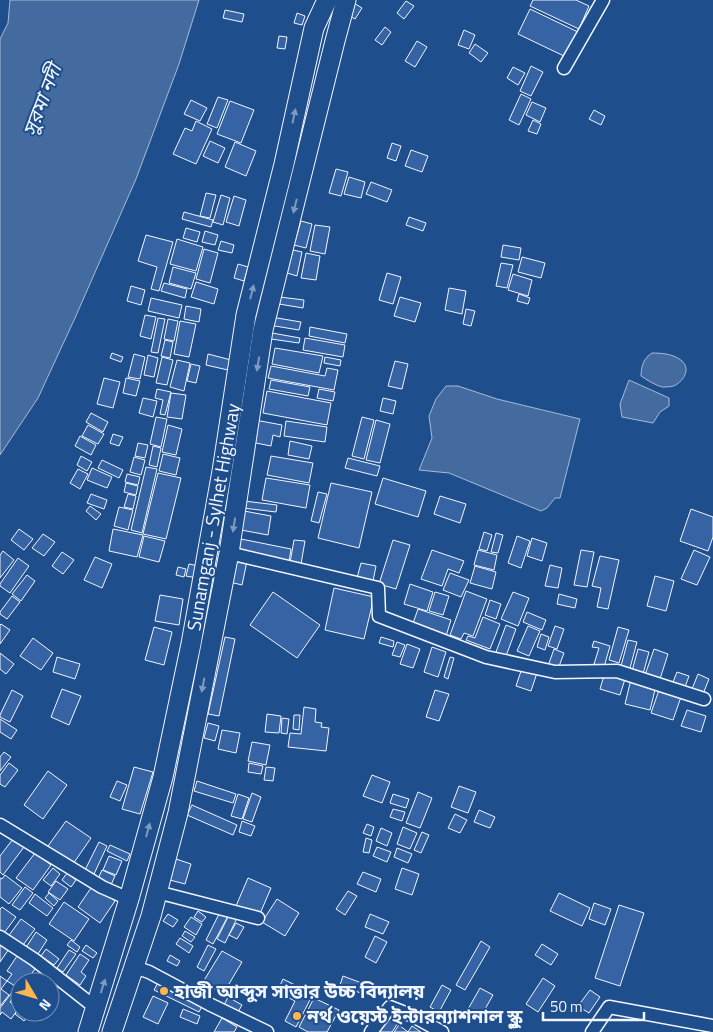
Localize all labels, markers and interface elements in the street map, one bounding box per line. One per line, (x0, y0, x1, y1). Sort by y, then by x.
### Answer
water label: সুরমা নদী (14, 56, 71, 140)
one-way arrow (290, 109, 298, 124)
one-way arrow (290, 199, 298, 214)
one-way arrow (248, 285, 256, 300)
one-way arrow (254, 357, 262, 373)
street label: Sunamganj - Sylhet Highway (178, 401, 247, 633)
one-way arrow (229, 517, 237, 533)
one-way arrow (199, 677, 207, 693)
one-way arrow (145, 822, 153, 837)
north arrow (10, 972, 60, 1022)
place label: হাজী আব্দুস সাত্তার উচ্চ বিদ্যালয় (173, 976, 425, 1005)
one-way arrow (100, 978, 108, 993)
marker: হাজী আব্দুস সাত্তার উচ্চ বিদ্যালয় (158, 985, 170, 997)
scale bar (543, 990, 644, 1022)
text: N (34, 995, 57, 1016)
text: 50 m (550, 995, 583, 1018)
place label: নর্থ ওয়েস্ট ইন্টারন্যাশনাল স্কুল (306, 1001, 523, 1030)
marker: নর্থ ওয়েস্ট ইন্টারন্যাশনাল স্কুল (291, 1010, 303, 1022)

